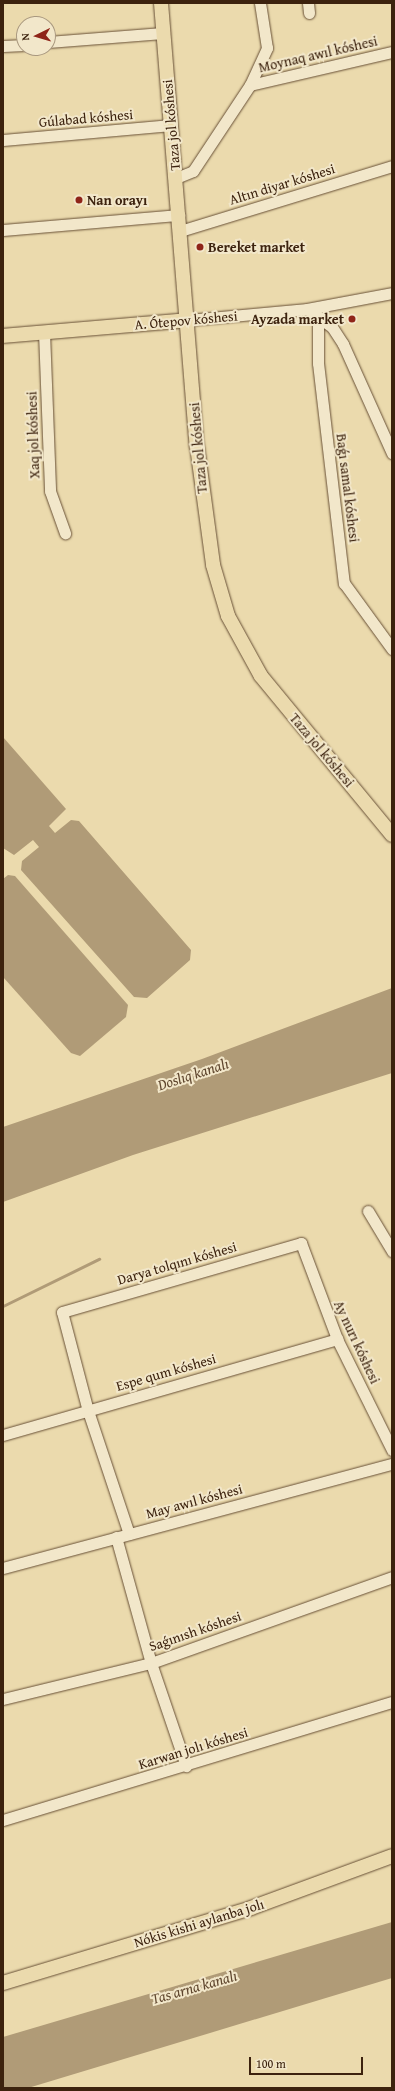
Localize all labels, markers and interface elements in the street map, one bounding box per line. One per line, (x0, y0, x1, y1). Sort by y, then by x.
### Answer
north arrow (16, 16, 56, 56)
street label: Moynaq awıl kóshesi (257, 32, 379, 76)
text: N (17, 33, 33, 41)
street label: Taza jol kóshesi (159, 79, 183, 171)
street label: Gúlabad kóshesi (38, 106, 134, 130)
street label: Altın diyar kóshesi (227, 160, 337, 208)
place label: Nan orayı (87, 192, 147, 208)
marker: Nan orayı (74, 195, 84, 205)
place label: Bereket market (208, 239, 305, 255)
marker: Bereket market (195, 242, 205, 252)
street label: A. Ótepov kóshesi (134, 307, 238, 333)
place label: Ayzada market (251, 311, 344, 327)
marker: Ayzada market (347, 314, 357, 324)
street label: Xaq jol kóshesi (23, 391, 43, 479)
street label: Taza jol kóshesi (186, 402, 210, 494)
street label: Baǵı samal kóshesi (333, 433, 363, 543)
street label: Taza jol kóshesi (286, 710, 358, 790)
water label: Doslıq kanalı (155, 1054, 231, 1094)
street label: Darya tolqını kóshesi (115, 1238, 239, 1288)
street label: Ay nurı kóshesi (330, 1298, 384, 1386)
street label: Espe qum kóshesi (114, 1350, 218, 1394)
street label: May awıl kóshesi (144, 1480, 244, 1522)
street label: Saǵınısh kóshesi (147, 1607, 243, 1655)
street label: Karwan jolı kóshesi (136, 1723, 250, 1773)
street label: Nókis kishi aylanba jolı (132, 1895, 266, 1951)
water label: Tas arna kanalı (149, 1966, 239, 2008)
scale bar (251, 2049, 365, 2075)
text: 100 m (256, 2055, 286, 2072)

